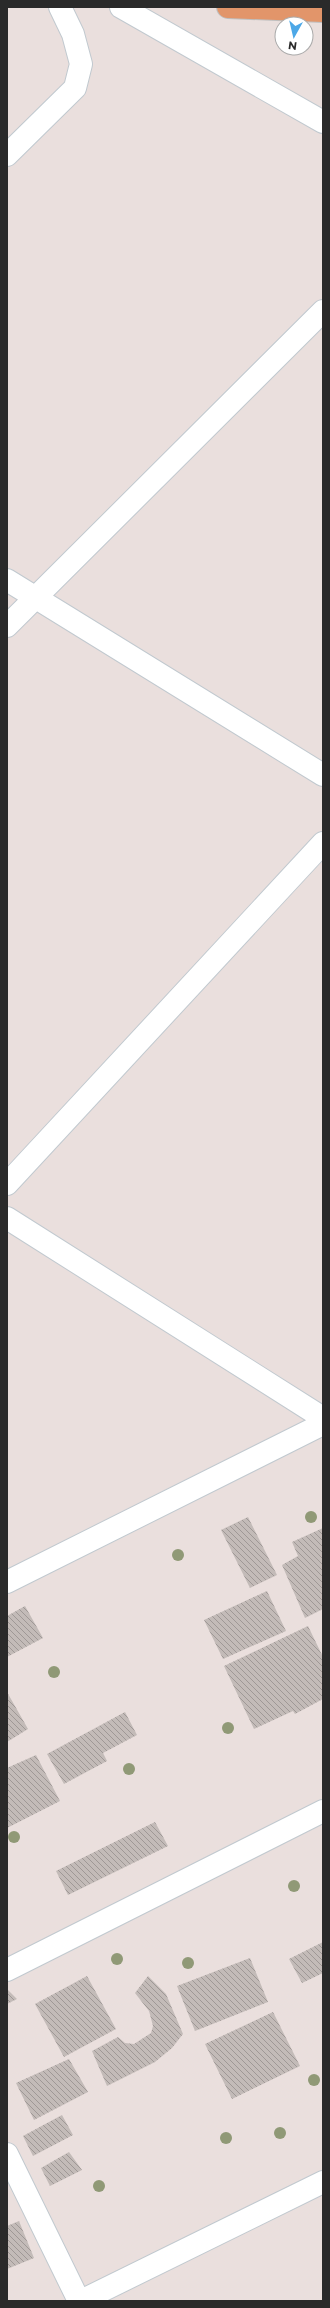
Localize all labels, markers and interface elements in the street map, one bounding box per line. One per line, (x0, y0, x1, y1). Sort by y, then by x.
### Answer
north arrow (274, 16, 314, 56)
text: N (287, 38, 298, 53)

